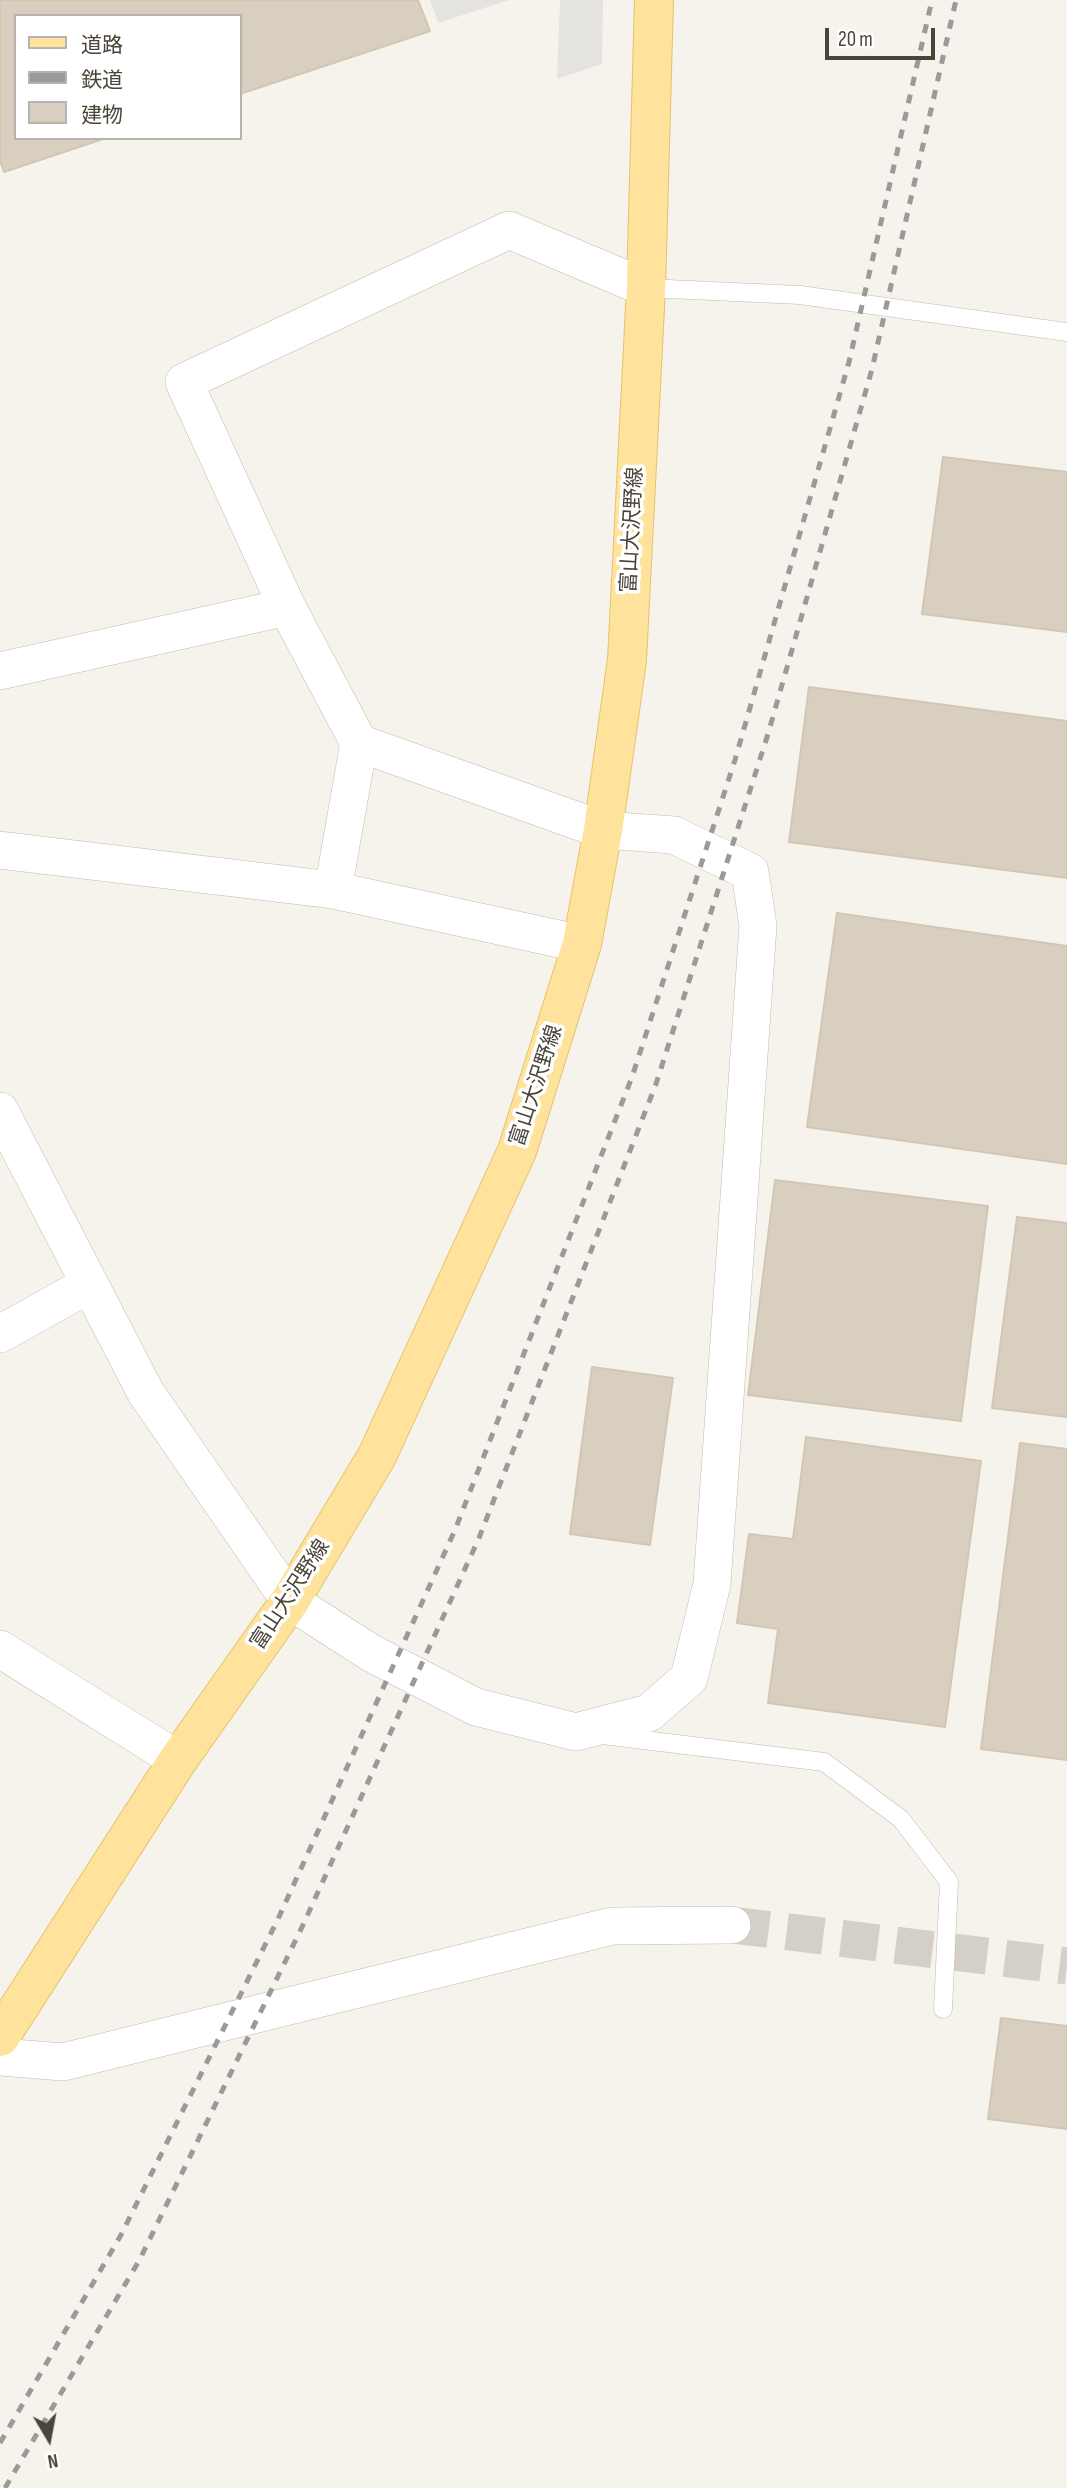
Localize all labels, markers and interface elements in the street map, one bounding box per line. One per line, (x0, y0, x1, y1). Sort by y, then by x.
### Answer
legend (14, 14, 242, 140)
scale bar (829, 14, 939, 58)
text: 20 m (838, 27, 873, 52)
text: 道路 (81, 33, 123, 58)
text: 鉄道 (81, 68, 123, 93)
text: 建物 (81, 103, 123, 128)
street label: 富山大沢野線 (617, 466, 649, 594)
street label: 富山大沢野線 (506, 1022, 568, 1150)
street label: 富山大沢野線 (246, 1535, 336, 1655)
north arrow (14, 2404, 84, 2474)
text: N (46, 2448, 60, 2472)

